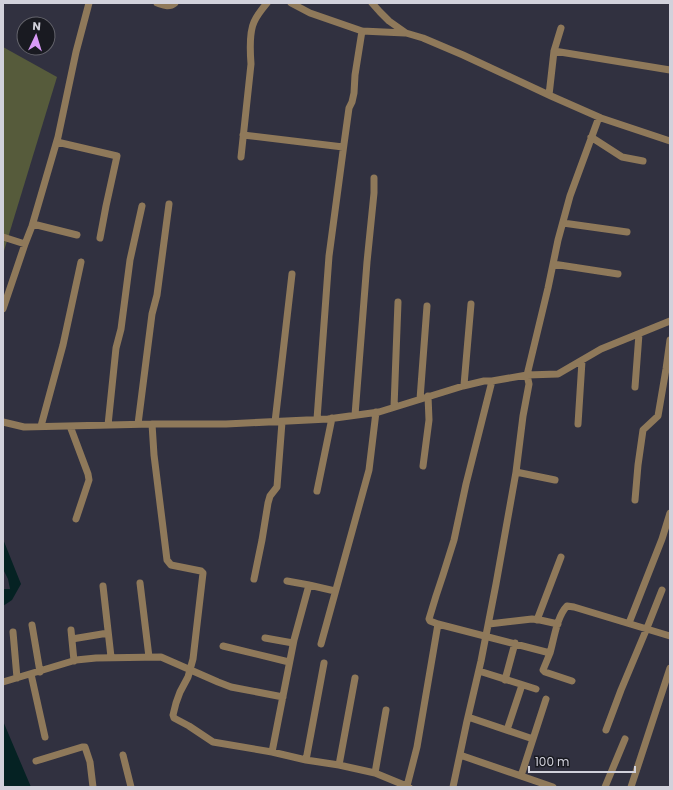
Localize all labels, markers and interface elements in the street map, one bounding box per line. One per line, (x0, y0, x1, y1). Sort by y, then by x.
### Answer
north arrow (16, 16, 56, 56)
text: N (32, 18, 41, 34)
scale bar (529, 748, 635, 774)
text: 100 m (535, 753, 569, 770)

